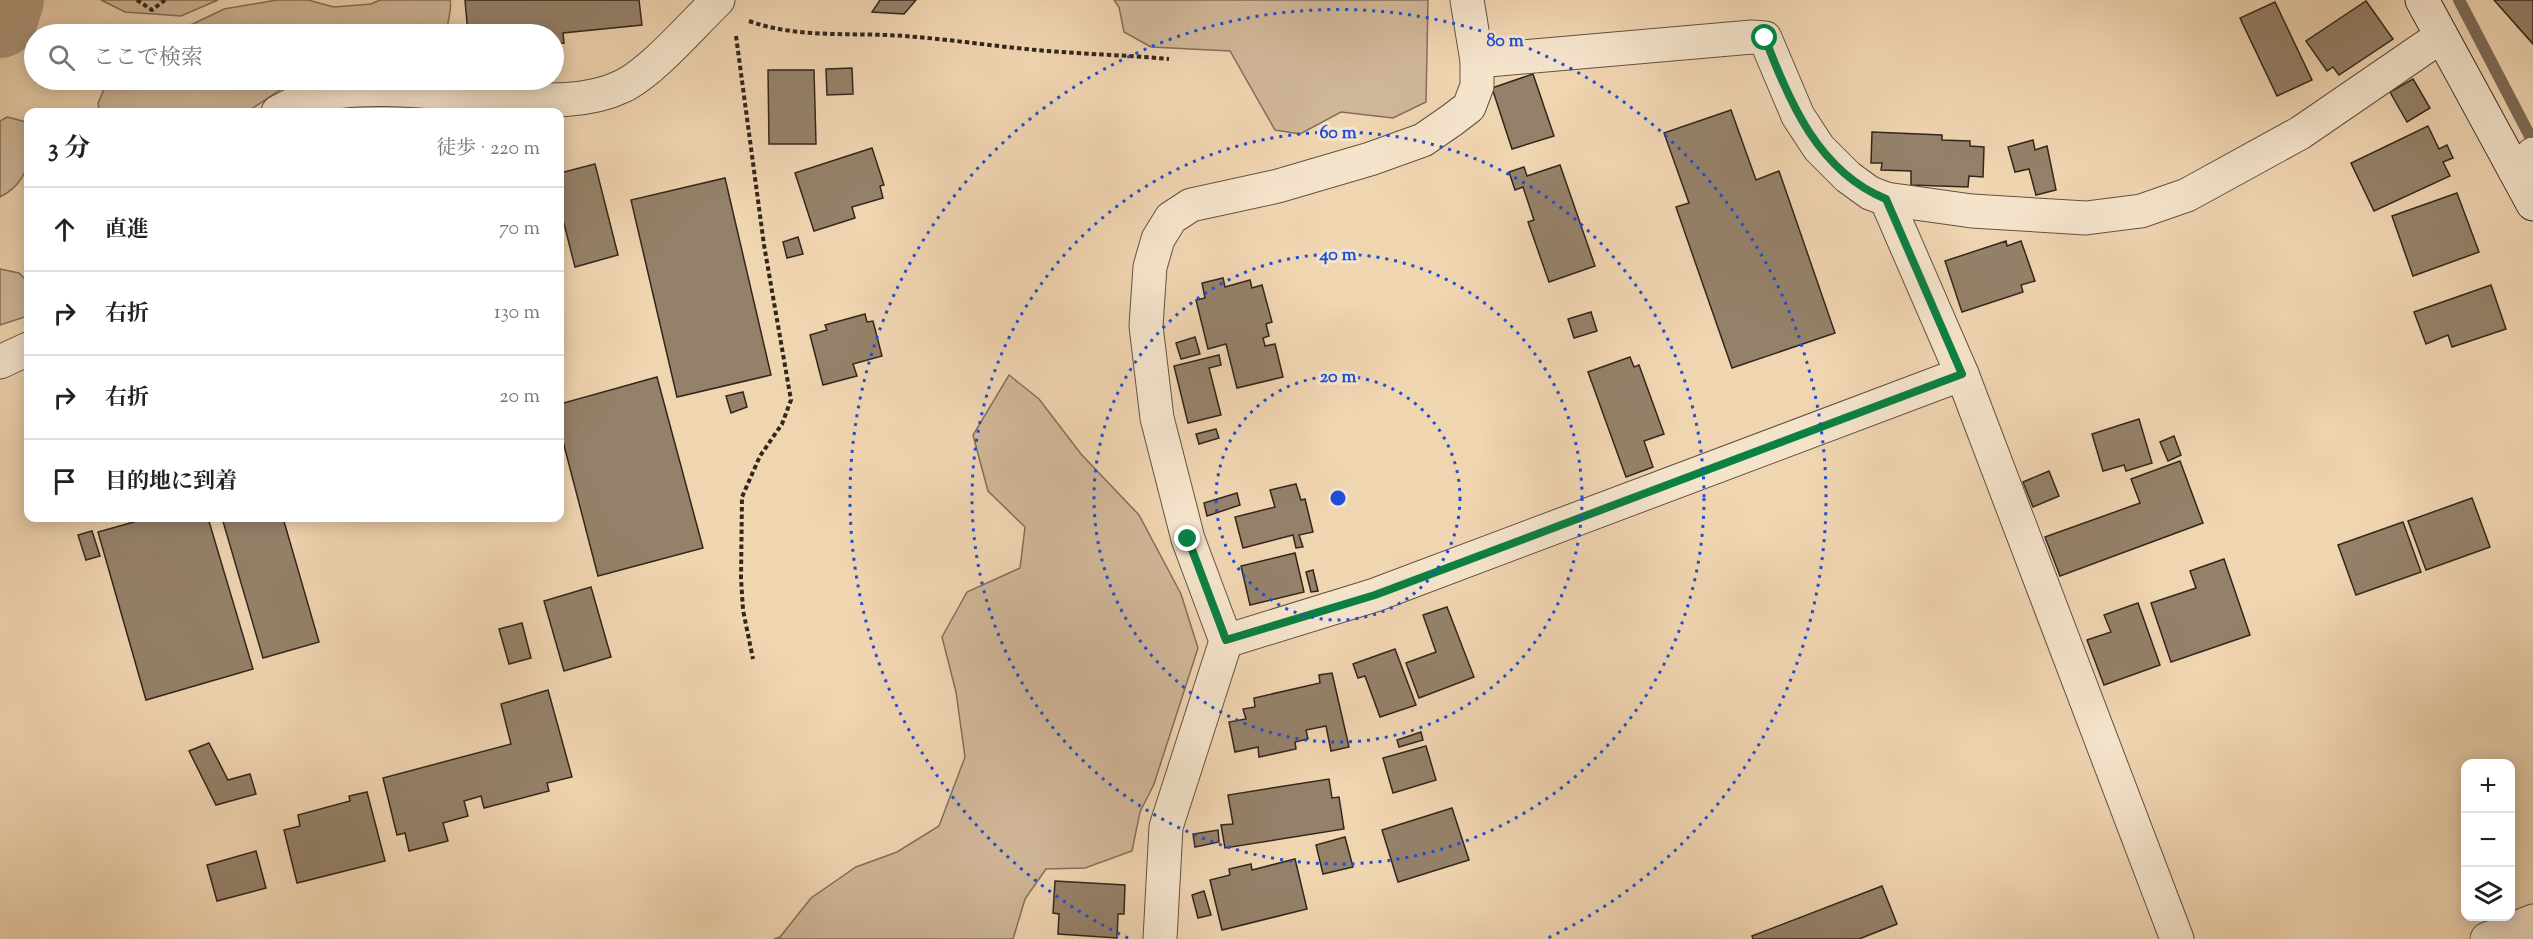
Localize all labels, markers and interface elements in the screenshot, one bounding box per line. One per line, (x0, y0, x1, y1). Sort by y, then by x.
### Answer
search box (24, 24, 564, 90)
route start (1751, 24, 1777, 50)
text: 80 m (1486, 29, 1524, 55)
icon: search (45, 41, 78, 74)
text: ここで検索 (93, 43, 203, 75)
text: 60 m (1319, 121, 1357, 147)
text: 3 分 (48, 131, 90, 168)
text: 徒歩 · 220 m (436, 135, 540, 164)
icon: ahead (48, 213, 81, 246)
text: 直進 (105, 215, 149, 247)
text: 70 m (499, 215, 540, 244)
text: 40 m (1318, 243, 1357, 269)
icon: right (48, 297, 81, 330)
text: 右折 (105, 299, 149, 331)
text: 130 m (494, 299, 540, 328)
text: 20 m (1320, 365, 1356, 391)
icon: right (48, 381, 81, 414)
text: 右折 (105, 383, 149, 415)
text: 20 m (499, 383, 540, 412)
icon: arrive (48, 465, 81, 498)
text: 目的地に到着 (105, 467, 237, 499)
centre of rings (1328, 488, 1348, 508)
route end (1174, 525, 1200, 551)
map controls (2461, 759, 2515, 921)
button: + (2461, 759, 2515, 813)
button: − (2461, 813, 2515, 867)
button: layers (2461, 867, 2515, 921)

